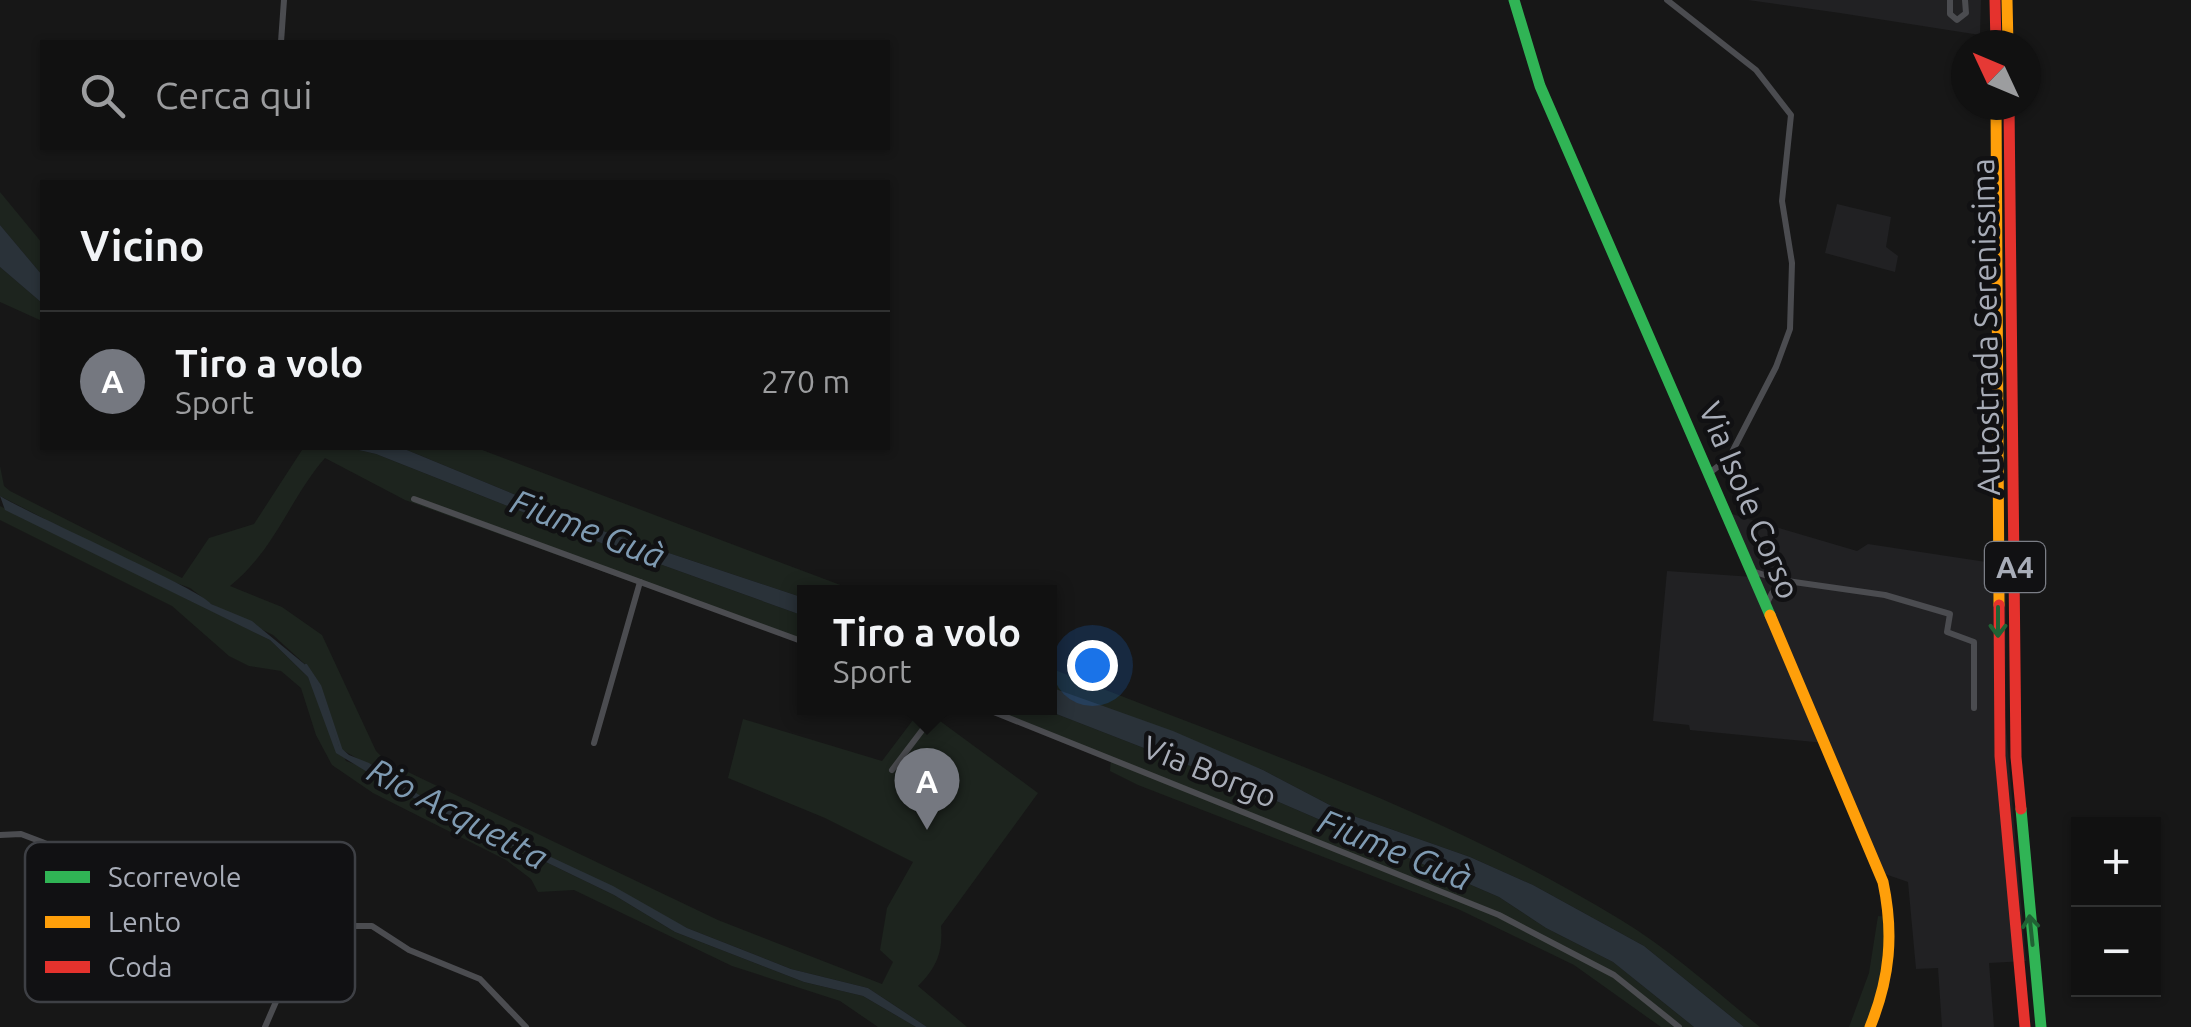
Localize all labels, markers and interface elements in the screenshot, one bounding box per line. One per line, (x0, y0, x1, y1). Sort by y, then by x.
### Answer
north arrow (1951, 30, 2041, 120)
search box (40, 40, 890, 150)
icon: search (75, 68, 130, 123)
text: Cerca qui (155, 74, 313, 116)
street label: Autostrada Serenissima (1964, 158, 2006, 496)
text: Vicino (80, 222, 205, 269)
text: Tiro a volo (175, 342, 363, 384)
text: A (101, 363, 124, 399)
text: 270 m (761, 363, 850, 399)
text: Sport (175, 384, 254, 420)
street label: Via Isole Corso (1692, 396, 1808, 604)
water label: Fiume Guà (505, 480, 671, 576)
road number: A4 (1985, 542, 2045, 592)
popup (797, 585, 1057, 715)
one-way arrow (1988, 606, 2008, 638)
text: Tiro a volo (833, 611, 1021, 653)
your location (1067, 640, 1118, 691)
text: Sport (833, 653, 912, 689)
street label: Via Borgo (1138, 728, 1282, 814)
pin: A (894, 748, 960, 830)
water label: Rio Acquetta (361, 749, 555, 877)
water label: Fiume Guà (1313, 800, 1477, 898)
map controls (2071, 817, 2161, 997)
button: + (2071, 817, 2161, 907)
legend (25, 842, 355, 1002)
text: Scorrevole (108, 861, 241, 892)
text: Lento (108, 906, 181, 937)
button: − (2071, 907, 2161, 997)
one-way arrow (2021, 914, 2040, 947)
text: Coda (108, 951, 172, 982)

